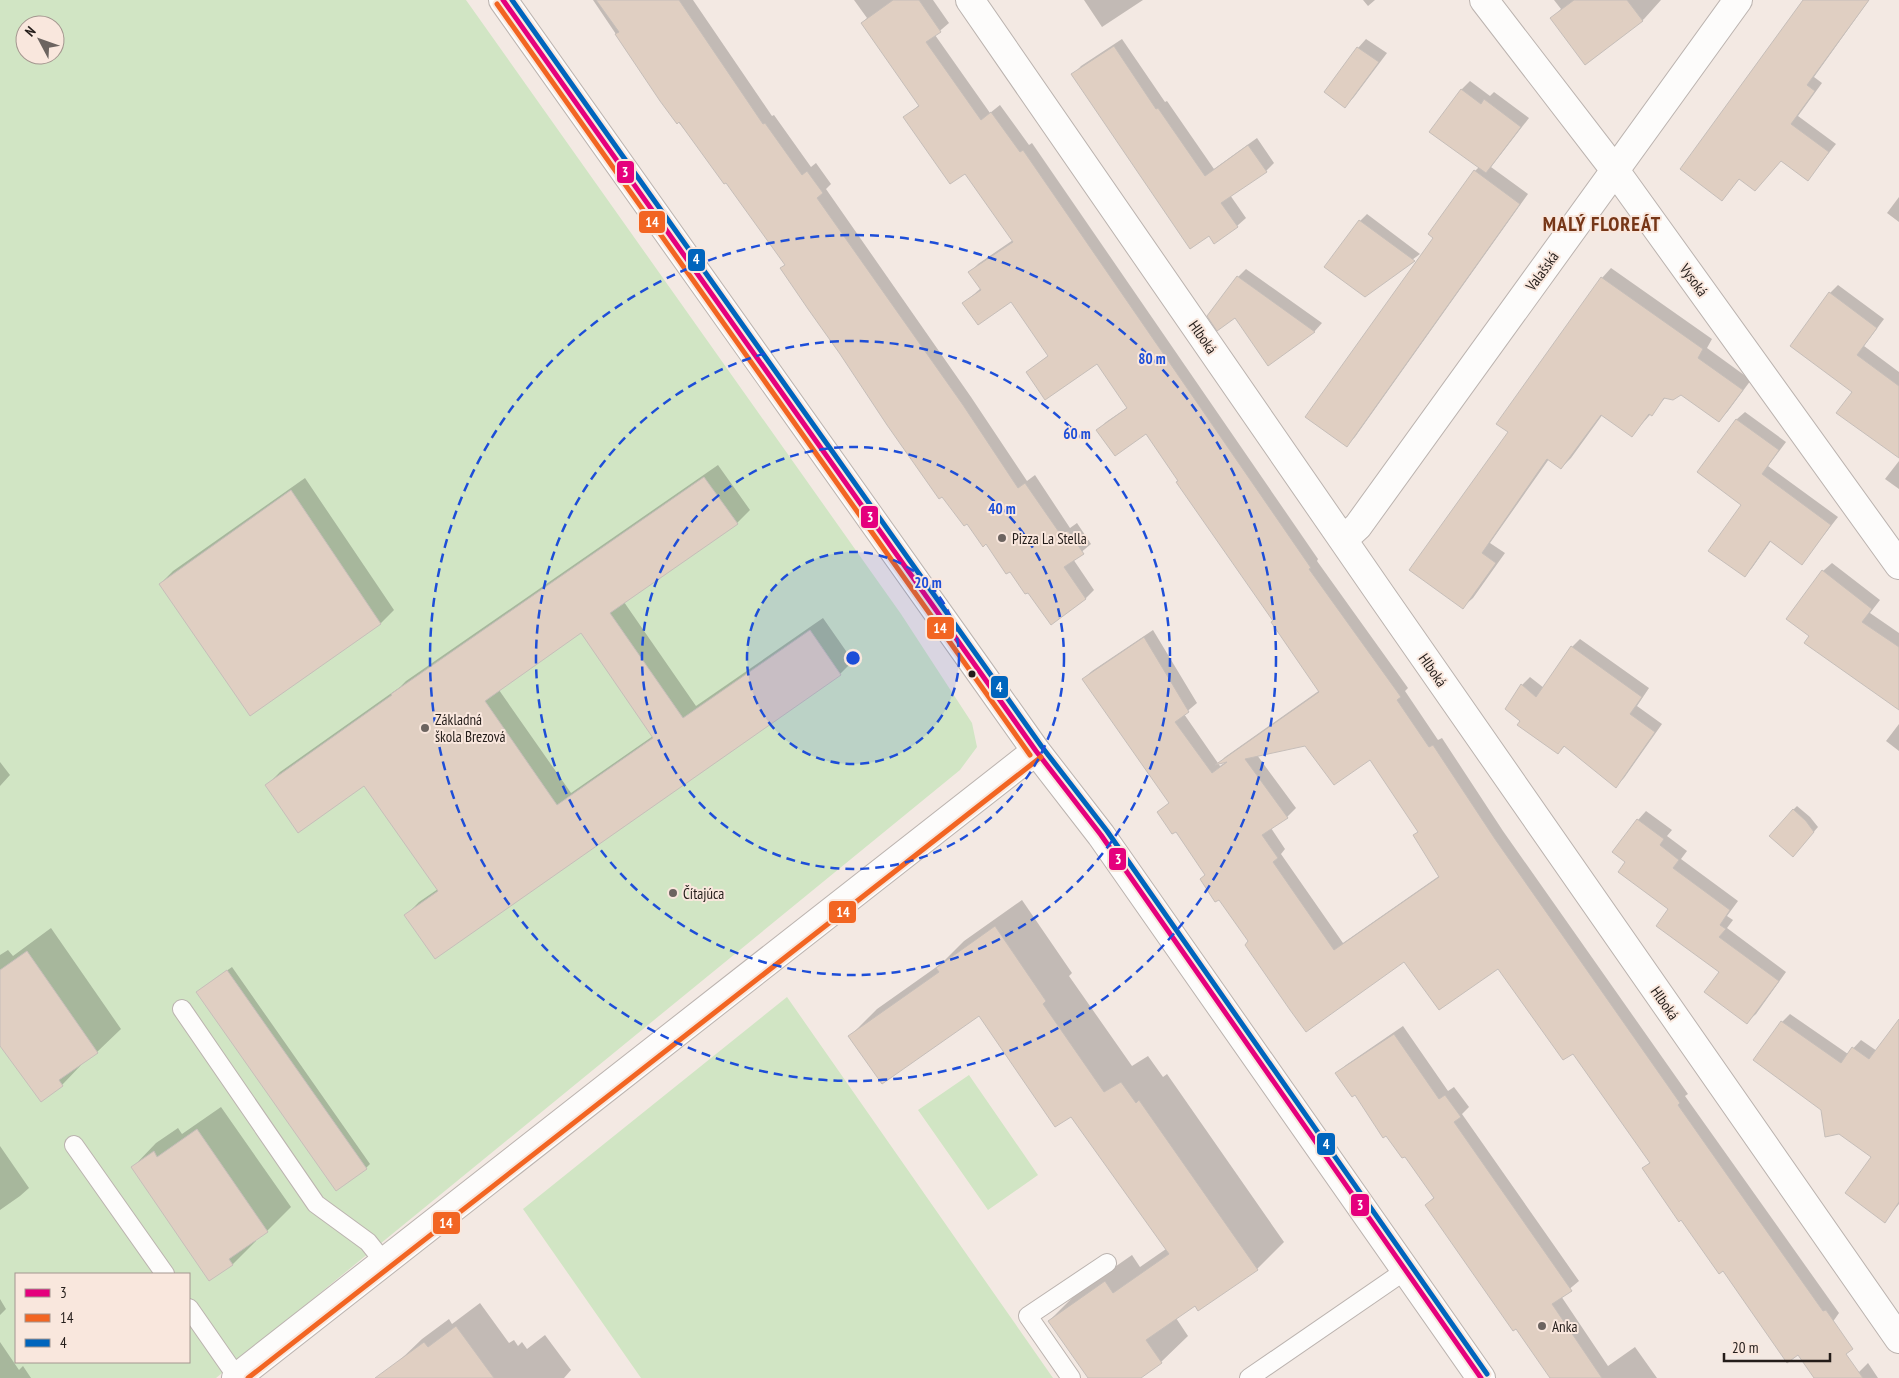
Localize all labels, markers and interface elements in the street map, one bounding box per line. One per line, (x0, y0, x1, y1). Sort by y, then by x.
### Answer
north arrow (15, 15, 65, 65)
text: N (21, 23, 39, 40)
line badge: 3 (616, 160, 635, 184)
text: 3 (622, 163, 628, 181)
line badge: 14 (638, 210, 666, 234)
district label: MALÝ FLOREÁT (1543, 211, 1661, 237)
text: 14 (645, 213, 659, 231)
line badge: 4 (687, 248, 706, 272)
street label: Valašská (1521, 248, 1563, 295)
text: 4 (693, 250, 700, 268)
street label: Vysoká (1675, 259, 1712, 300)
street label: Hlboká (1185, 317, 1221, 357)
text: 80 m (1138, 349, 1166, 368)
text: 60 m (1063, 424, 1091, 443)
text: 40 m (988, 499, 1016, 518)
line badge: 3 (860, 505, 879, 529)
text: 3 (867, 508, 873, 526)
place label: Pizza La Stella (1012, 529, 1087, 548)
marker: Pizza La Stella (996, 532, 1008, 544)
text: 20 m (914, 573, 942, 592)
line badge: 14 (926, 616, 955, 640)
text: 14 (933, 619, 947, 637)
centre of rings (844, 649, 862, 667)
street label: Hlboká (1415, 650, 1451, 690)
unlabelled marker (967, 669, 977, 679)
line badge: 4 (990, 675, 1009, 699)
text: 4 (996, 678, 1003, 696)
place label: Základná škola Brezová (435, 710, 506, 746)
marker: Základná škola Brezová (419, 722, 431, 734)
line badge: 3 (1108, 847, 1127, 871)
text: 3 (1115, 850, 1121, 868)
place label: Čítajúca (683, 884, 724, 903)
marker: Čítajúca (667, 887, 679, 899)
line badge: 14 (828, 900, 857, 924)
text: 14 (836, 903, 850, 921)
street label: Hlboká (1647, 983, 1683, 1023)
line badge: 4 (1316, 1132, 1336, 1156)
text: 4 (1323, 1135, 1330, 1153)
line badge: 3 (1350, 1193, 1370, 1217)
text: 3 (1357, 1196, 1363, 1214)
line badge: 14 (432, 1211, 461, 1235)
text: 14 (439, 1214, 453, 1232)
legend (15, 1273, 190, 1363)
text: 3 (60, 1283, 67, 1302)
text: 14 (60, 1308, 74, 1327)
place label: Anka (1552, 1317, 1578, 1336)
marker: Anka (1536, 1320, 1548, 1332)
scale bar (1724, 1330, 1830, 1362)
text: 4 (60, 1333, 67, 1352)
text: 20 m (1732, 1338, 1758, 1357)

